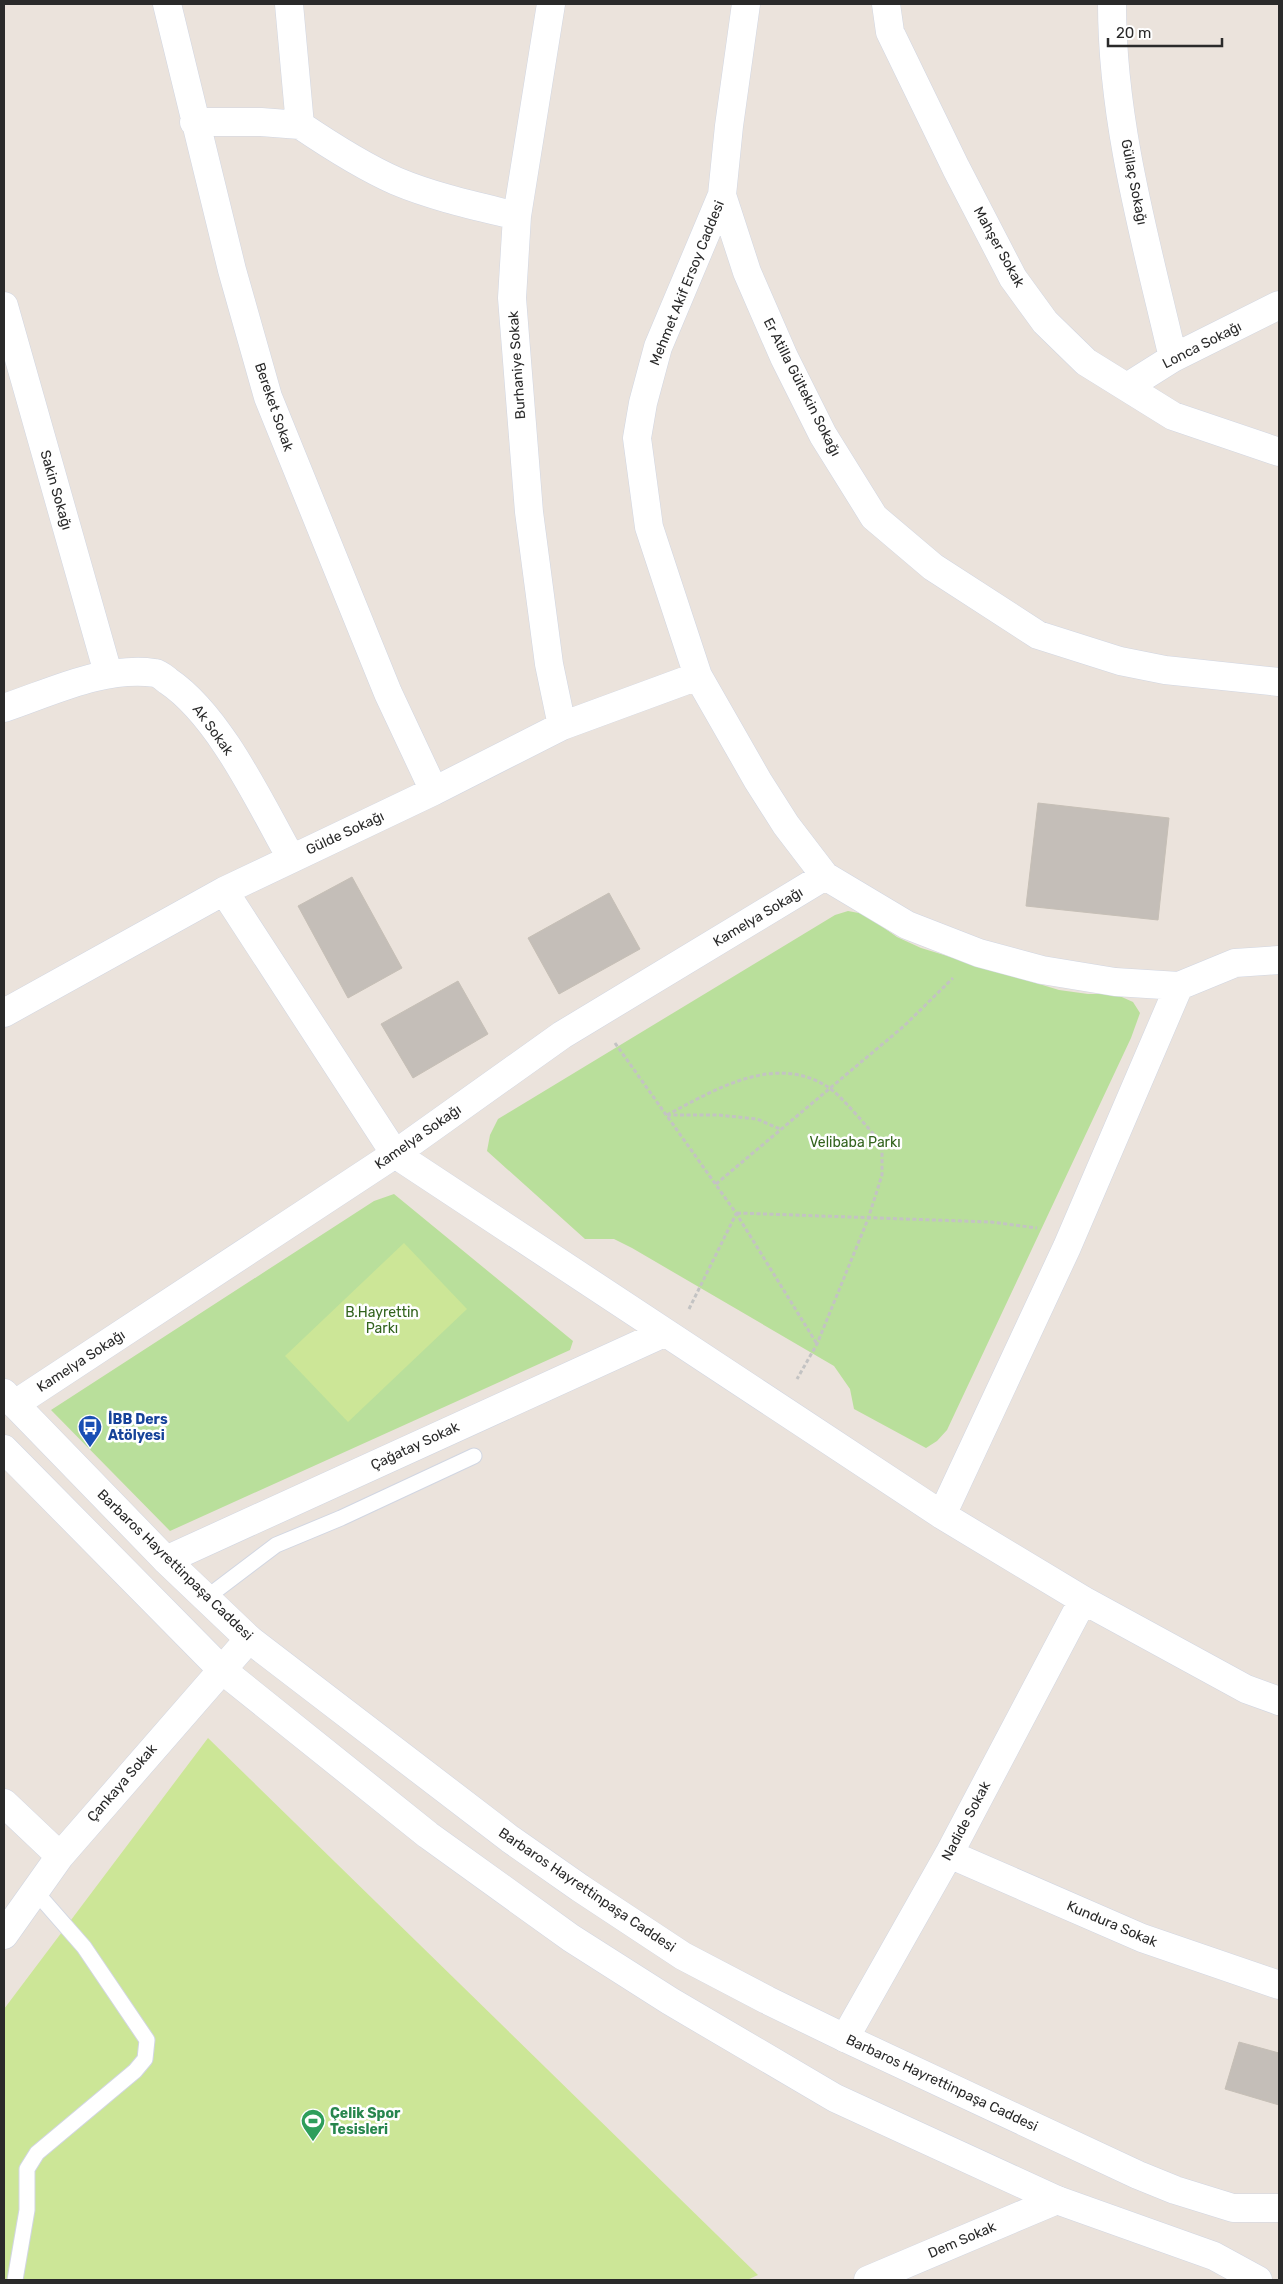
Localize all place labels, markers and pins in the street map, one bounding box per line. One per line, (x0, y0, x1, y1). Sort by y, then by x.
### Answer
place label: İBB Ders Atölyesi (108, 1410, 168, 1444)
bus stop icon: İBB Ders Atölyesi (77, 1414, 103, 1448)
place label: Çelik Spor Tesisleri (330, 2105, 401, 2138)
sports icon: Çelik Spor Tesisleri (300, 2108, 326, 2142)

